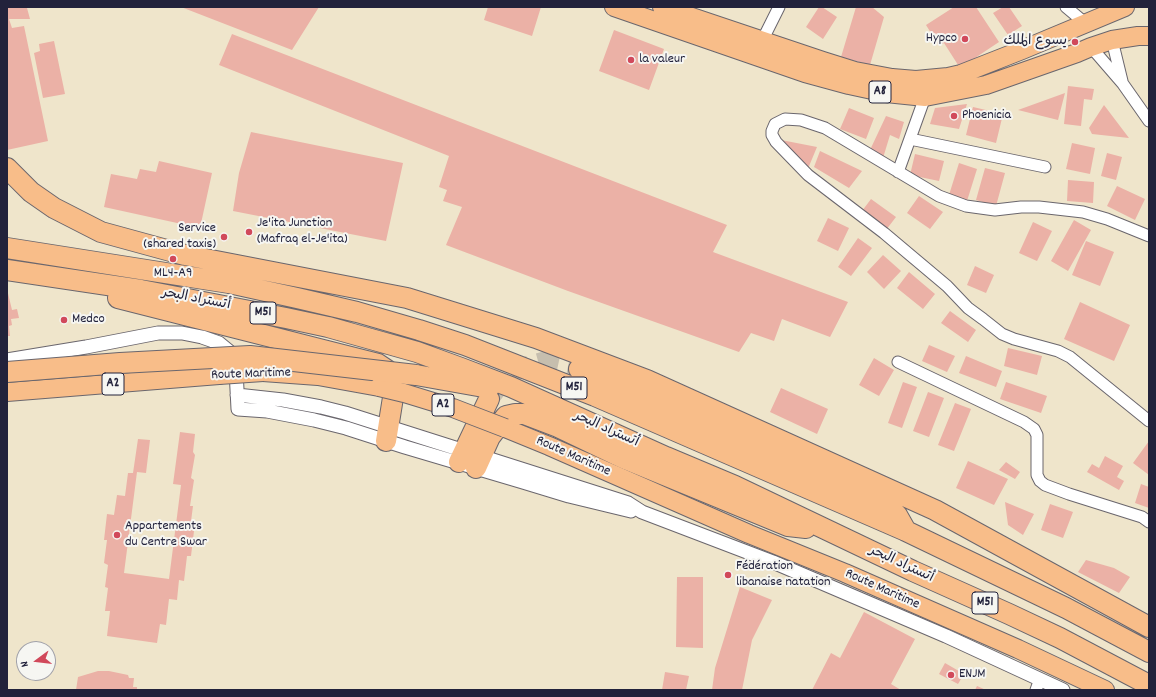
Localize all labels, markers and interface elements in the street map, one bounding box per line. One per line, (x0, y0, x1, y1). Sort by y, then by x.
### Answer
place label: Hypco (926, 31, 957, 47)
marker: Hypco (960, 34, 970, 44)
place label: يسوع الملك (1003, 34, 1067, 50)
marker: يسوع الملك (1070, 37, 1080, 47)
place label: la valeur (639, 52, 685, 68)
marker: la valeur (626, 55, 636, 65)
road number: A8 (869, 81, 891, 103)
place label: Phoenicia (962, 108, 1011, 124)
marker: Phoenicia (949, 111, 959, 121)
place label: Je'ita Junction (Mafraq el-Je'ita) (257, 216, 347, 248)
place label: Service (shared taxis) (144, 221, 216, 254)
marker: Je'ita Junction (Mafraq el-Je'ita) (244, 227, 254, 237)
marker: Service (shared taxis) (219, 232, 229, 242)
marker: ML4-A9 (168, 254, 178, 264)
place label: ML4-A9 (154, 266, 192, 282)
street label: أتستراد البحر (160, 285, 232, 315)
road number: M51 (250, 302, 276, 324)
place label: Medco (72, 312, 105, 328)
marker: Medco (59, 315, 69, 325)
street label: Route Maritime (211, 365, 291, 385)
road number: A2 (102, 373, 124, 395)
road number: M51 (561, 377, 587, 399)
road number: A2 (432, 394, 454, 416)
street label: أتستراد البحر (571, 408, 641, 452)
street label: Route Maritime (533, 433, 613, 481)
place label: Appartements du Centre Swar (125, 519, 207, 552)
marker: Appartements du Centre Swar (112, 530, 122, 540)
street label: أتستراد البحر (866, 543, 936, 587)
place label: Fédération libanaise natation (736, 559, 831, 592)
street label: Route Maritime (842, 566, 922, 614)
marker: Fédération libanaise natation (723, 570, 733, 580)
road number: M51 (972, 592, 998, 614)
north arrow (16, 641, 56, 681)
text: N (17, 659, 34, 669)
place label: ENJM (959, 667, 986, 683)
marker: ENJM (946, 670, 956, 680)

